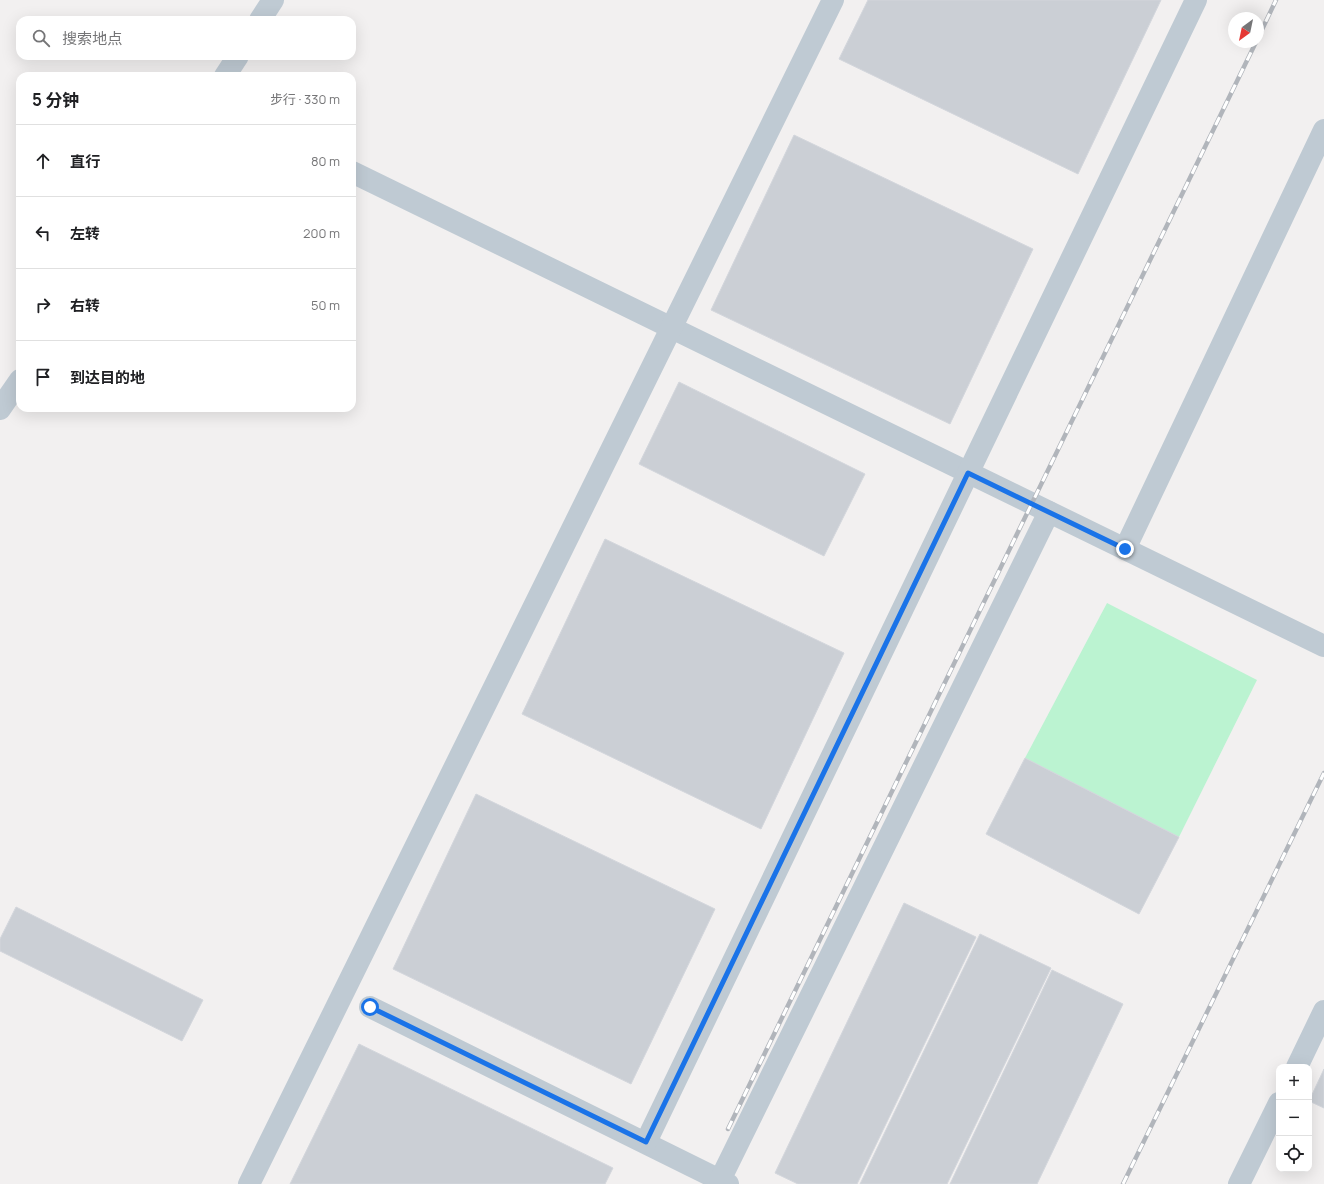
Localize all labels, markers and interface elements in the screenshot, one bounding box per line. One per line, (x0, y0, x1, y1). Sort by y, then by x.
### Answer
north arrow (1228, 12, 1264, 48)
search box (16, 16, 356, 60)
icon: search (30, 27, 52, 49)
text: 搜索地点 (62, 28, 122, 49)
text: 5 分钟 (32, 88, 79, 111)
text: 步行 · 330 m (270, 90, 340, 108)
icon: ahead (32, 150, 54, 172)
text: 直行 (70, 151, 100, 172)
text: 80 m (311, 152, 340, 170)
icon: left (32, 222, 54, 244)
text: 左转 (70, 223, 100, 244)
text: 200 m (303, 224, 340, 242)
icon: right (32, 294, 54, 316)
text: 右转 (70, 295, 100, 316)
text: 50 m (311, 296, 340, 314)
icon: arrive (32, 366, 54, 388)
text: 到达目的地 (70, 367, 145, 388)
route end (1116, 540, 1134, 558)
route start (361, 998, 379, 1016)
map controls (1276, 1064, 1312, 1172)
button: + (1276, 1064, 1312, 1100)
button: − (1276, 1100, 1312, 1136)
button: locate (1276, 1136, 1312, 1172)

